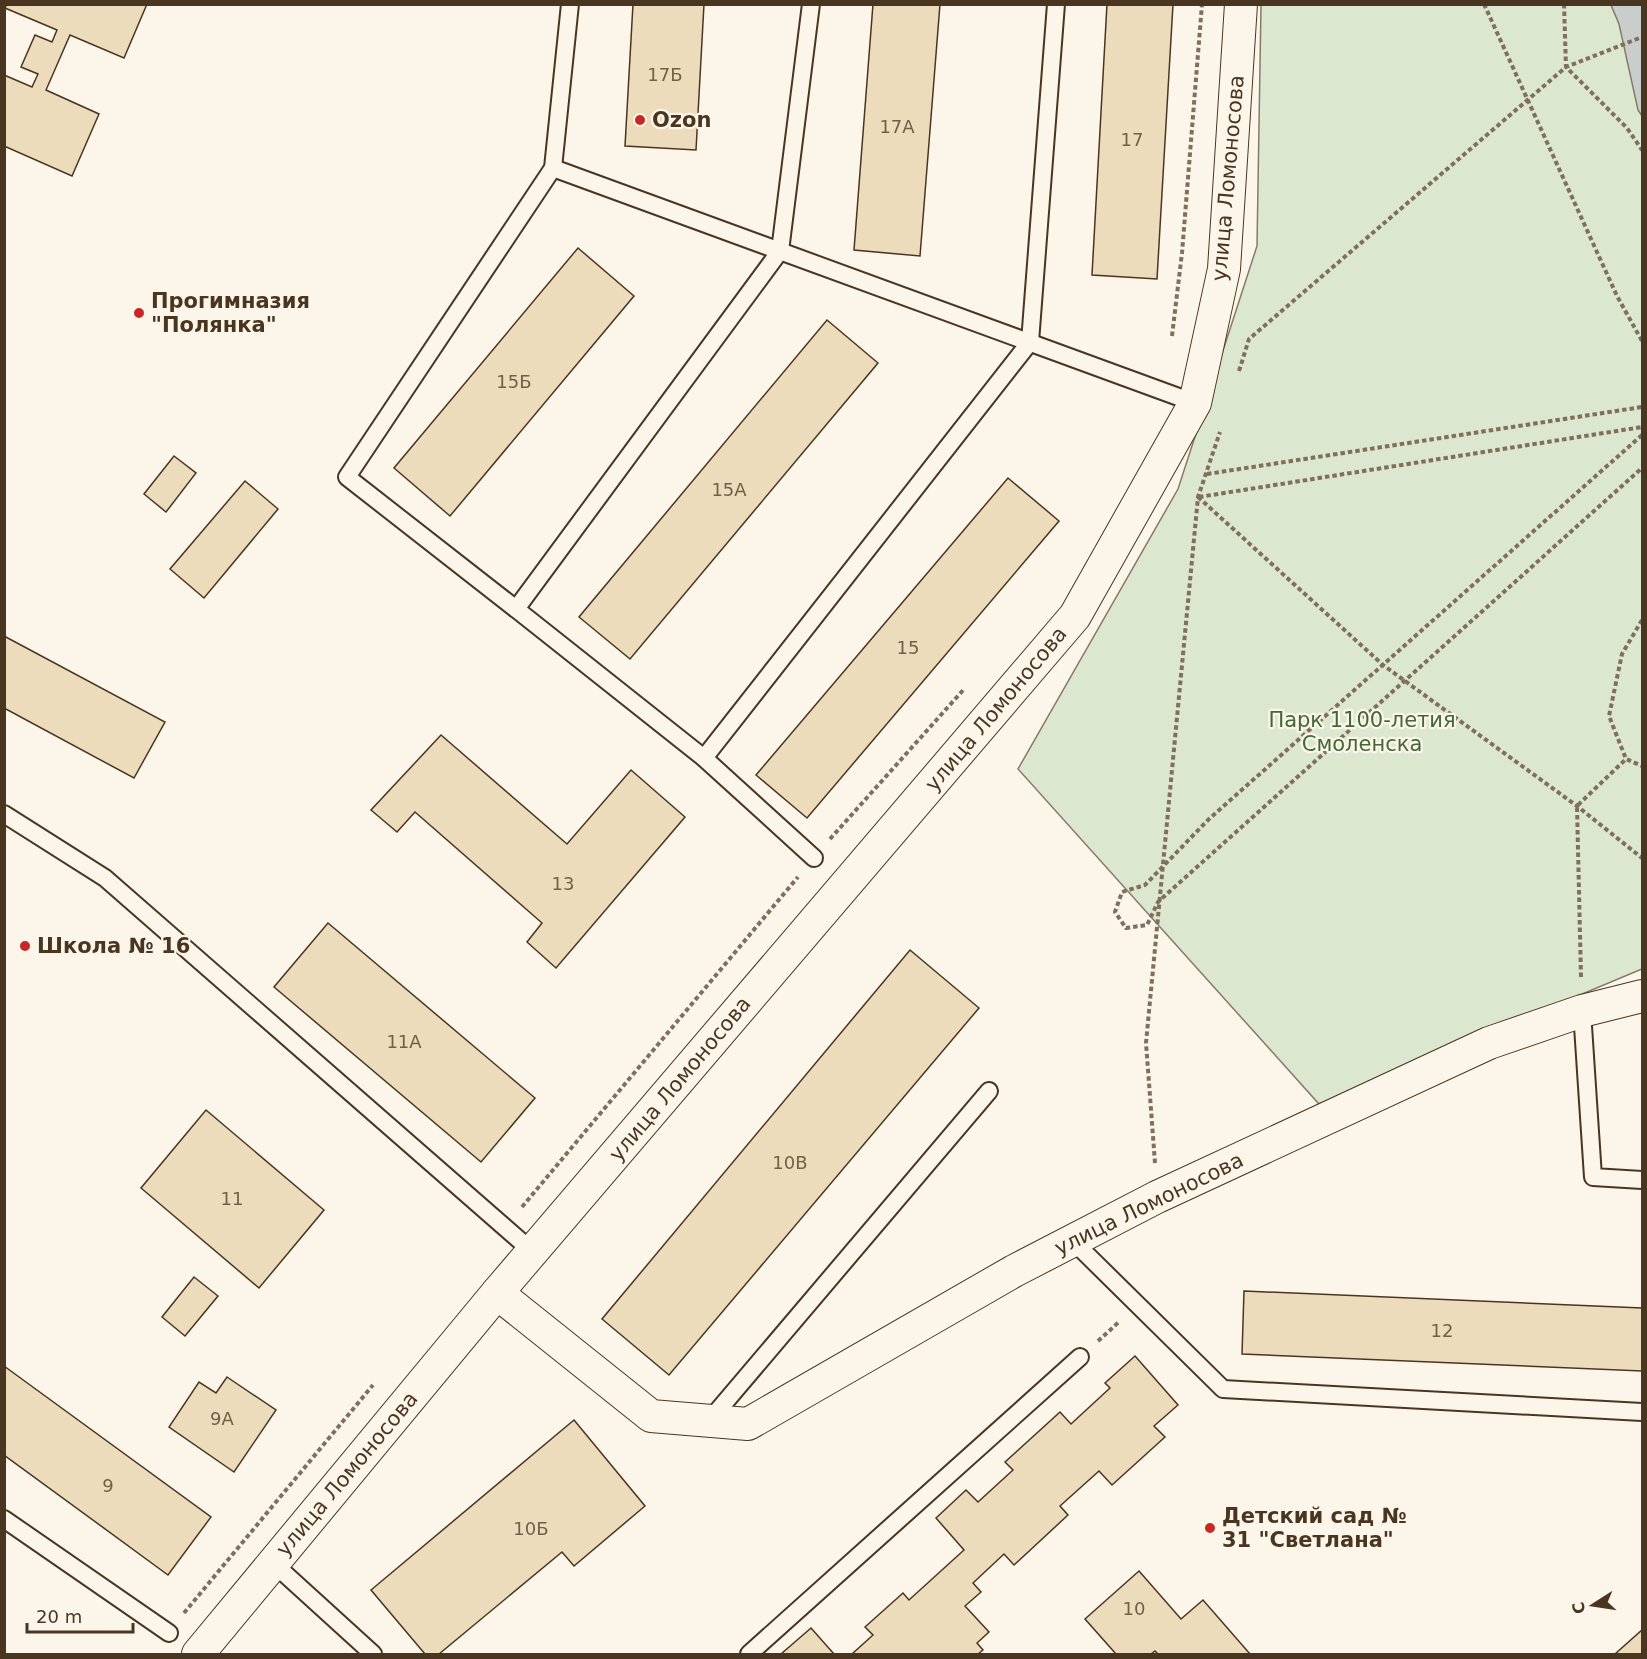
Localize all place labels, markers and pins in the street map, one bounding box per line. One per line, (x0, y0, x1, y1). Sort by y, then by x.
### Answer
place label: Ozon (652, 108, 711, 132)
marker: Ozon (633, 113, 647, 127)
place label: Прогимназия "Полянка" (151, 289, 310, 337)
marker: Прогимназия "Полянка" (132, 306, 146, 320)
place label: Школа № 16 (37, 934, 190, 958)
marker: Школа № 16 (18, 939, 32, 953)
place label: Детский сад № 31 "Светлана" (1222, 1504, 1407, 1552)
marker: Детский сад № 31 "Светлана" (1203, 1521, 1217, 1535)

